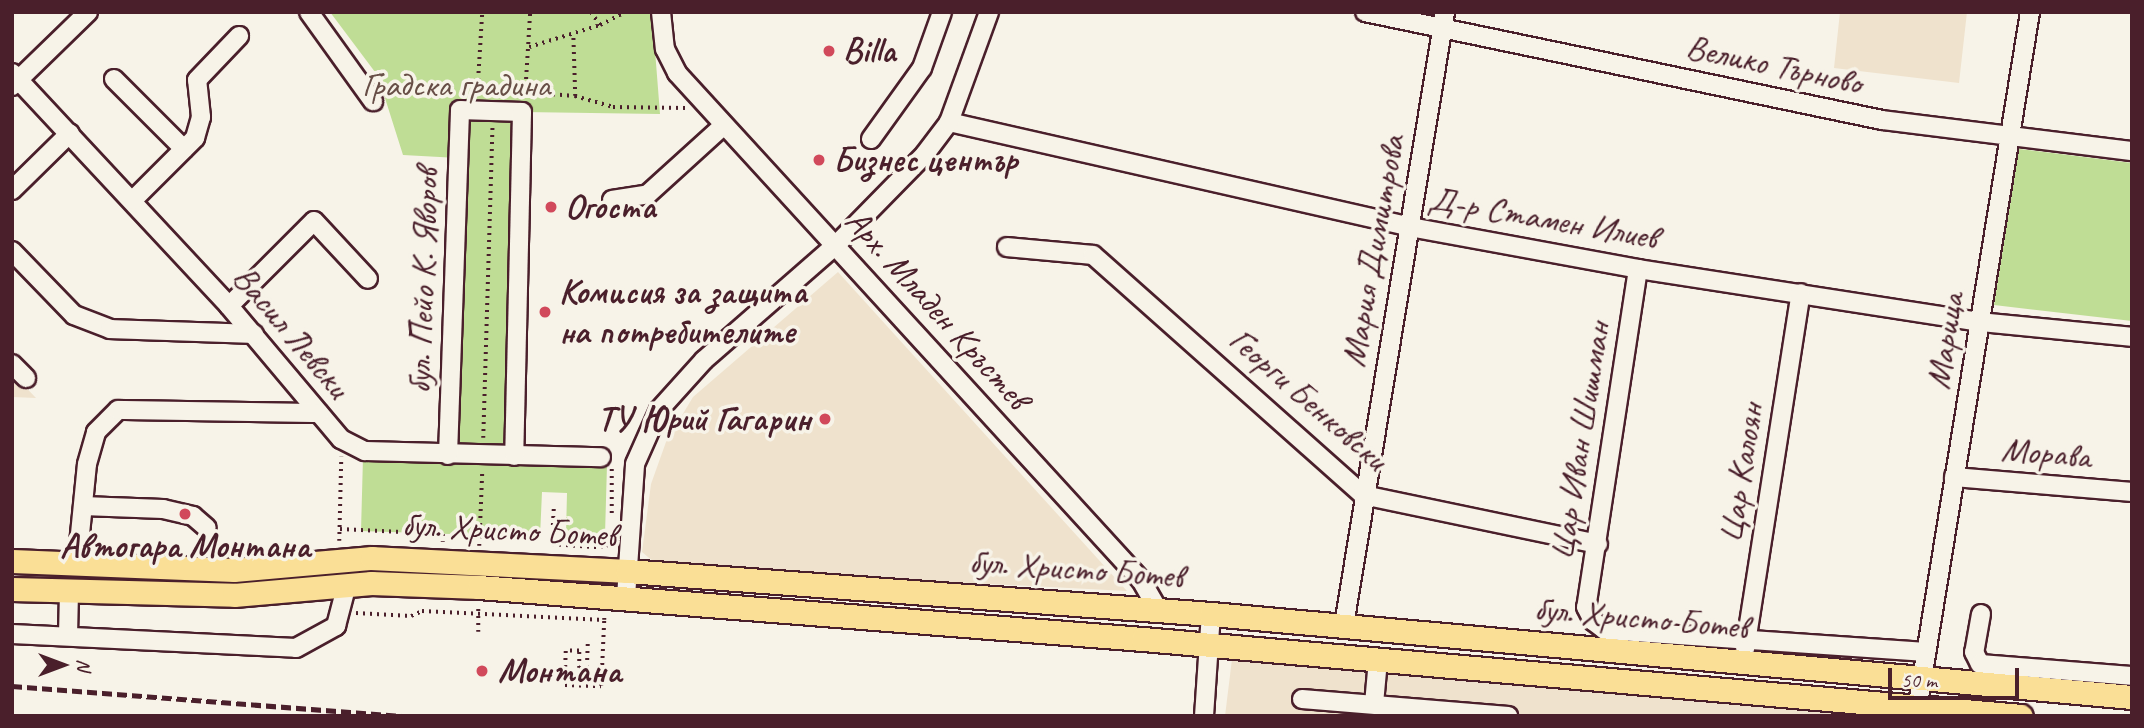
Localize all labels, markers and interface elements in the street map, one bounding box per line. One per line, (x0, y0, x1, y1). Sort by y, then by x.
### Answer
street label: Велико Търново (1682, 26, 1866, 104)
place label: Billa (843, 30, 895, 72)
marker: Billa (821, 43, 837, 59)
park label: Градска градина (360, 64, 552, 106)
street label: Мария Димитрова (1332, 132, 1414, 370)
place label: Бизнес център (833, 139, 1015, 181)
marker: Бизнес център (811, 152, 827, 168)
street label: бул. Пейо К. Яворов (398, 168, 448, 394)
street label: Д-р Стамен Илиев (1425, 177, 1661, 259)
place label: Огоста (565, 186, 656, 228)
marker: Огоста (543, 199, 559, 215)
street label: Арх. Младен Кръстев (836, 200, 1038, 418)
street label: Васил Левски (222, 256, 360, 408)
place label: Комисия за защита на потребителите (559, 271, 810, 353)
street label: Марица (1917, 290, 1973, 392)
marker: Комисия за защита на потребителите (537, 304, 553, 320)
street label: Георги Бенковски (1220, 319, 1396, 479)
street label: Цар Иван Шишман (1540, 319, 1620, 563)
place label: ТУ Юрий Гагарин (599, 398, 811, 440)
street label: Цар Калоян (1709, 399, 1773, 547)
marker: ТУ Юрий Гагарин (817, 411, 833, 427)
street label: Морава (2000, 428, 2092, 478)
street label: бул. Христо Ботев (401, 503, 617, 557)
marker: Автогара Монтана (177, 506, 193, 522)
place label: Автогара Монтана (59, 525, 311, 567)
street label: бул. Христо Ботев (968, 541, 1184, 597)
street label: бул. Христо Ботев (1533, 588, 1749, 648)
north arrow (28, 630, 98, 700)
place label: Монтана (498, 650, 621, 692)
scale bar (1892, 654, 2023, 698)
text: N (72, 659, 96, 671)
marker: Монтана (472, 661, 492, 681)
text: 50 m (1901, 667, 1937, 693)

